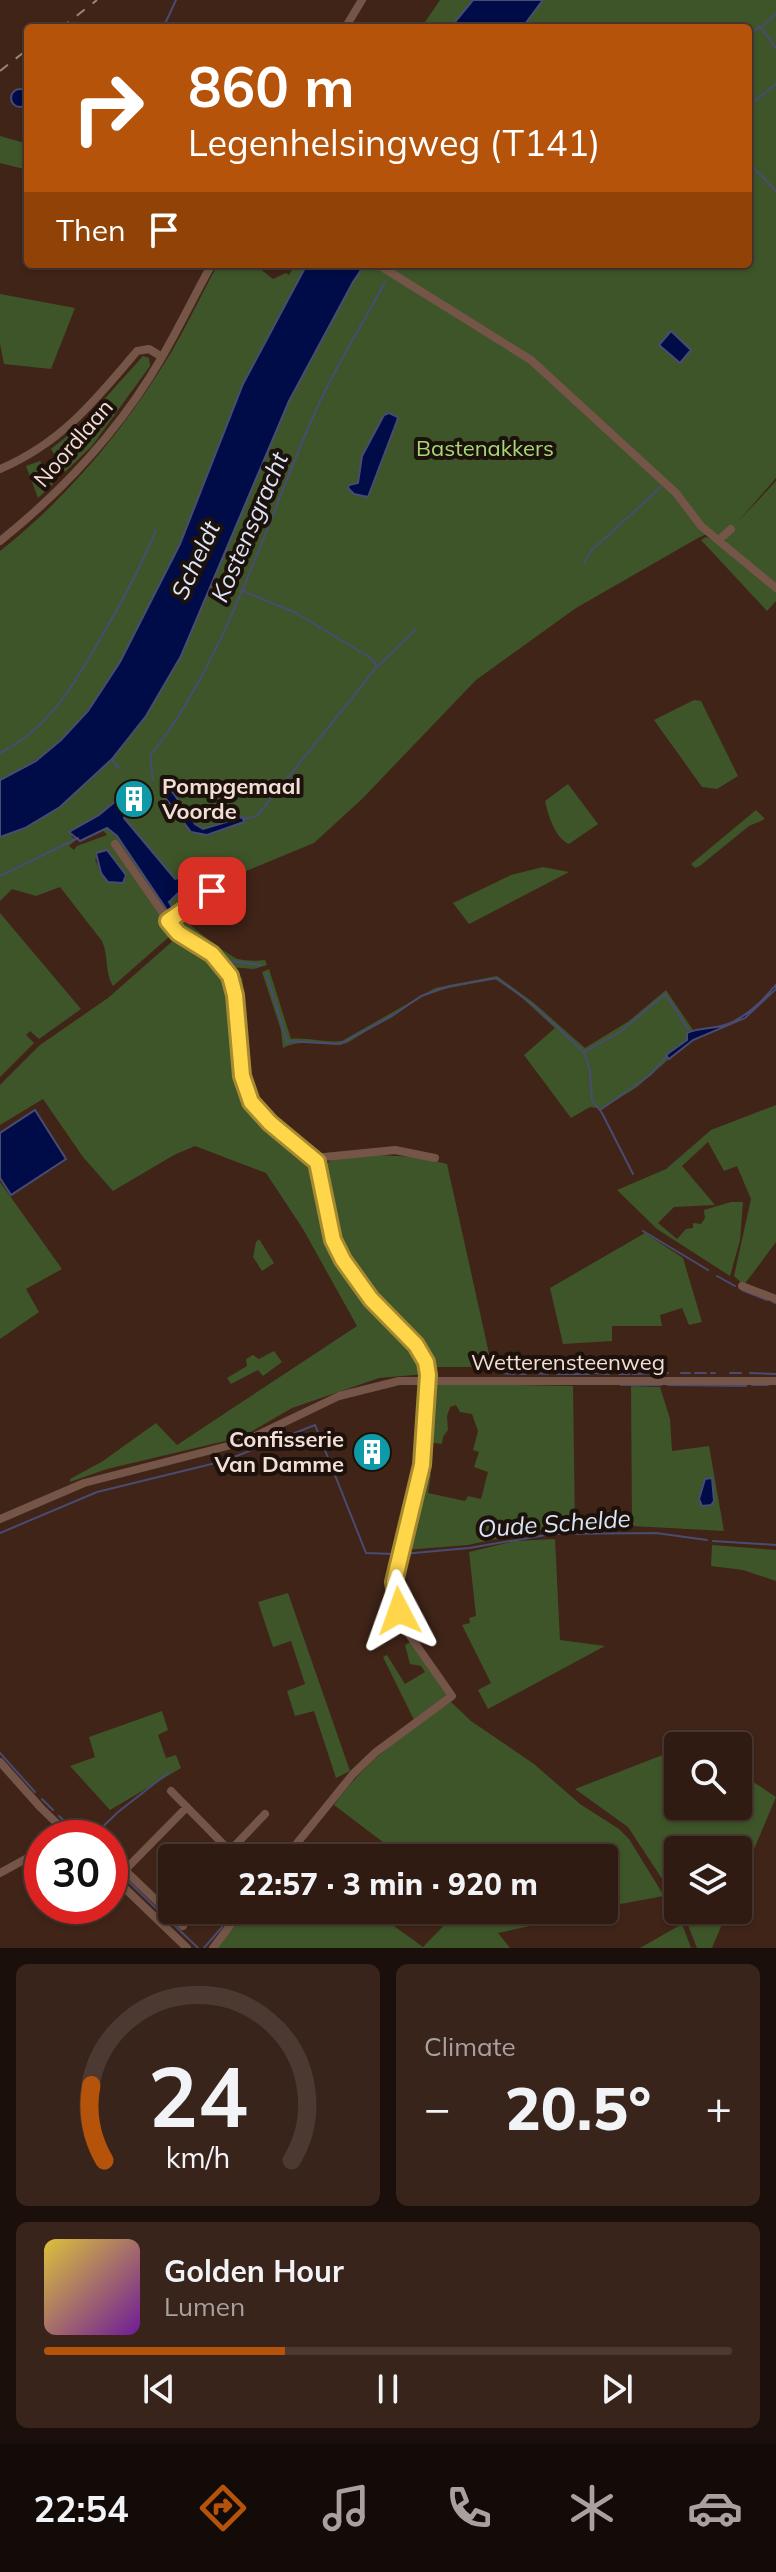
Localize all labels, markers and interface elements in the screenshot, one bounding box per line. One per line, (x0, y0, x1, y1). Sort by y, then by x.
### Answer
text: 860 m (188, 51, 355, 121)
icon: right (56, 56, 160, 160)
text: Legenhelsingweg (T141) (188, 120, 600, 165)
icon: arrive (142, 208, 186, 252)
text: Then (56, 211, 126, 249)
street label: Noordlaan (27, 393, 119, 493)
park label: Bastenakkers (416, 434, 554, 462)
water label: Kostensgracht (204, 447, 294, 606)
water label: Scheldt (164, 516, 226, 604)
place label: Pompgemaal Voorde (161, 772, 301, 825)
building icon: Pompgemaal Voorde (113, 778, 155, 820)
pin (178, 857, 246, 925)
icon: arrive (190, 869, 234, 913)
street label: Wetterensteenweg (471, 1348, 665, 1376)
place label: Confisserie Van Damme (214, 1425, 344, 1478)
building icon: Confisserie Van Damme (351, 1431, 393, 1473)
water label: Oude Schelde (477, 1503, 631, 1543)
position arrow (357, 1569, 441, 1653)
map controls (664, 1732, 752, 1924)
button: search (664, 1732, 752, 1820)
speed limit sign: 30 (24, 1820, 128, 1924)
button: layers (664, 1836, 752, 1924)
text: 22:57 · 3 min · 920 m (238, 1865, 538, 1903)
text: Climate (424, 2030, 516, 2063)
text: 24 (148, 2043, 248, 2148)
text: 20.5° (505, 2070, 651, 2145)
text: − (424, 2080, 450, 2135)
text: + (706, 2080, 732, 2135)
text: km/h (166, 2139, 230, 2175)
text: Golden Hour (164, 2252, 344, 2290)
text: Lumen (164, 2290, 245, 2323)
icon: previous (137, 2367, 181, 2411)
icon: pause (366, 2367, 410, 2411)
icon: next (595, 2367, 639, 2411)
icon: directions (195, 2480, 251, 2536)
icon: music (318, 2480, 374, 2536)
icon: phone (441, 2480, 497, 2536)
icon: climate (564, 2480, 620, 2536)
icon: car (687, 2480, 743, 2536)
text: 22:54 (33, 2486, 129, 2531)

